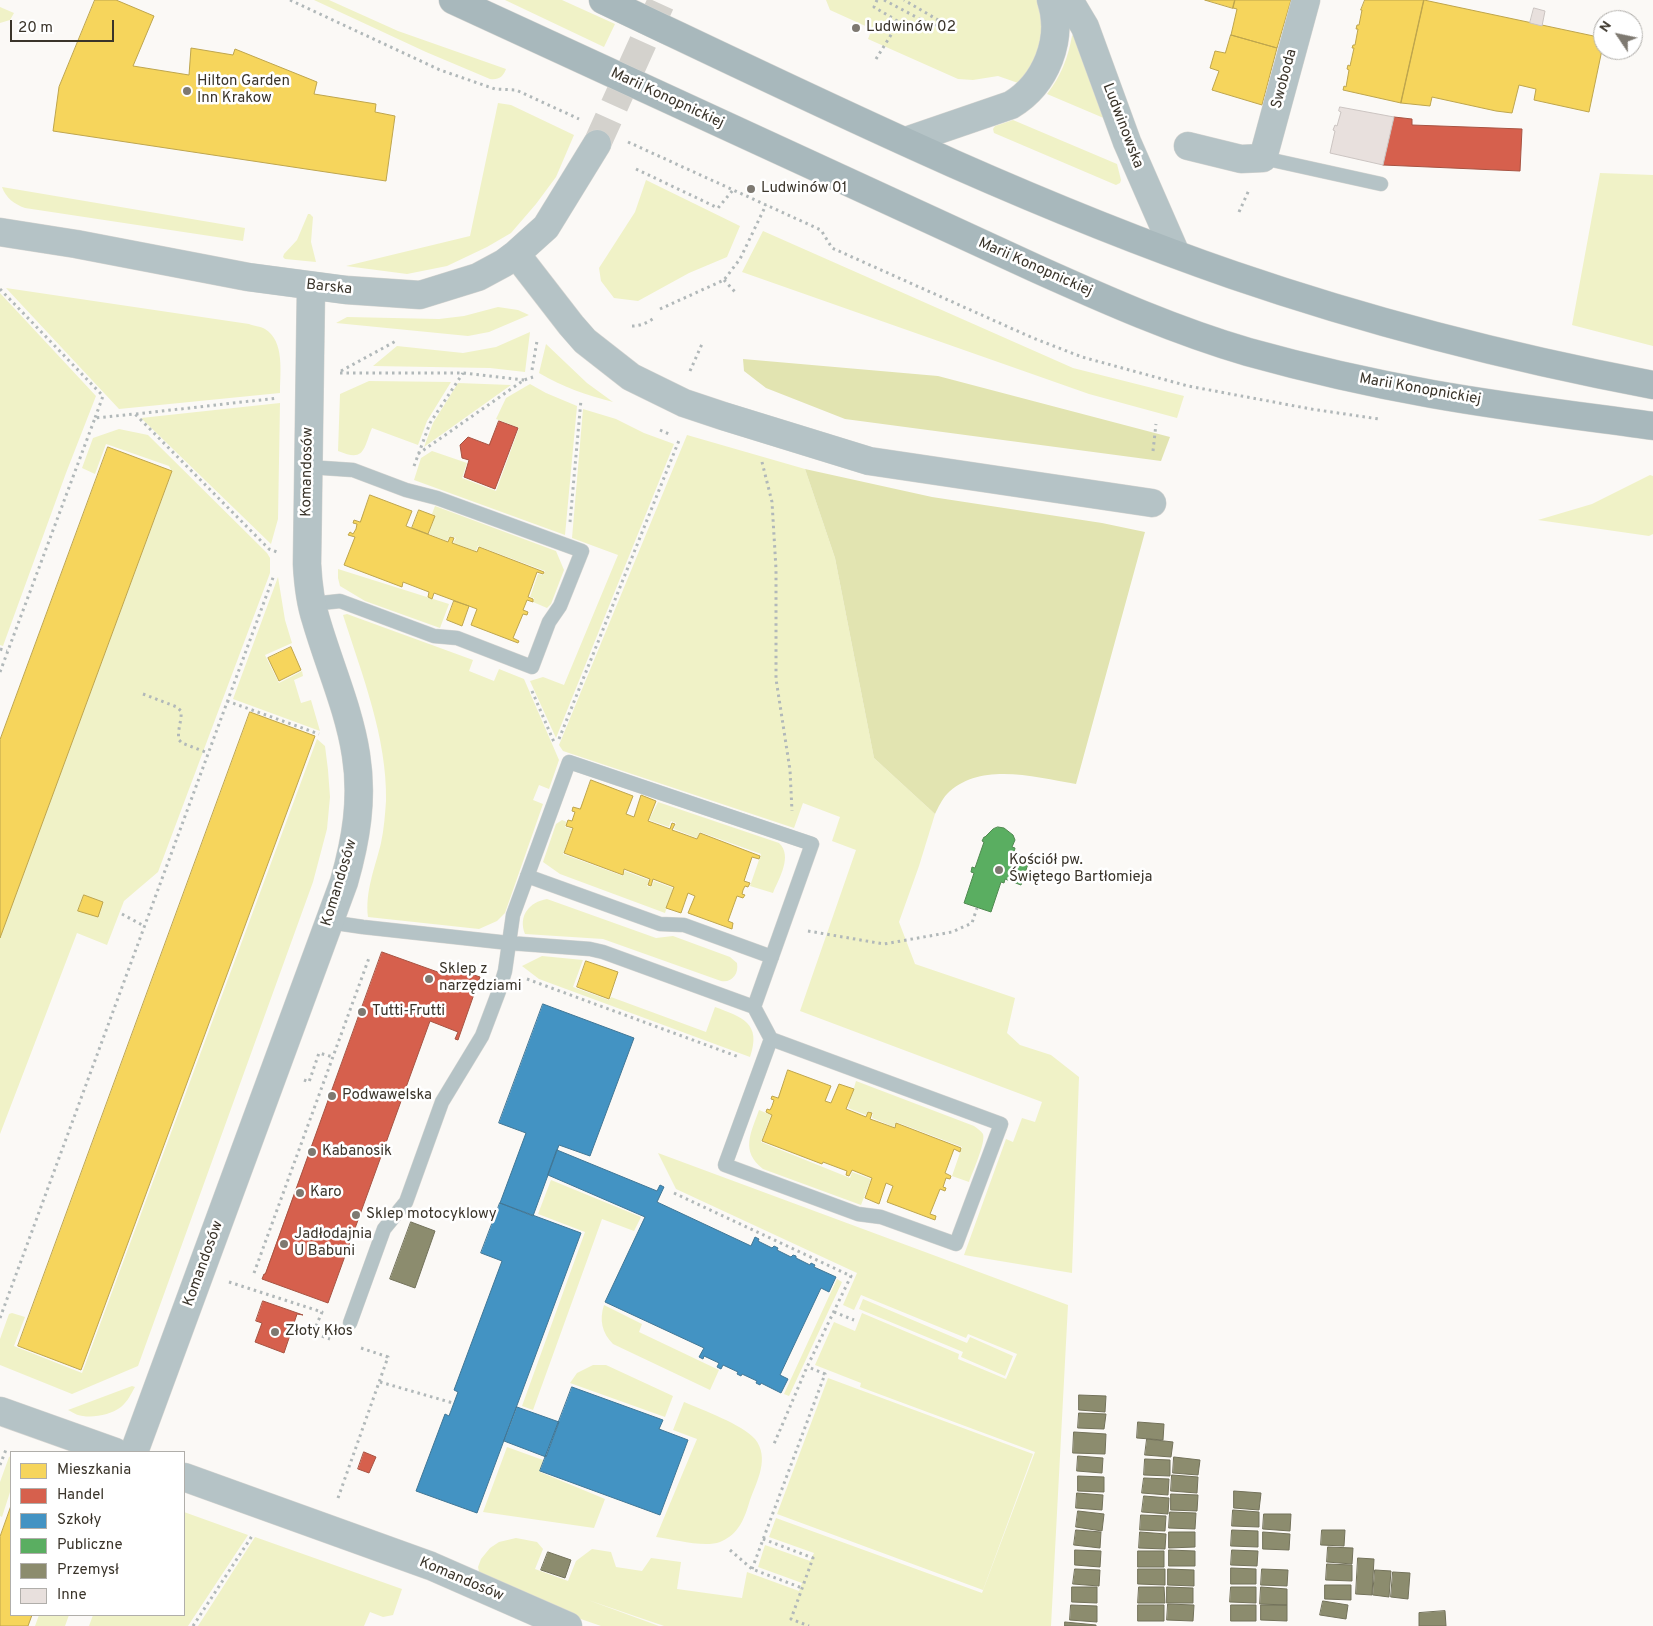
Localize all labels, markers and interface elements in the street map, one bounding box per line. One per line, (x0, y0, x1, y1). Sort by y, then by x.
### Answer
scale bar (12, 10, 116, 42)
north arrow (1593, 10, 1643, 60)
text: N (1596, 18, 1616, 36)
text: 20 m (18, 19, 53, 38)
place label: Ludwinów 02 (866, 19, 956, 37)
marker: Ludwinów 02 (850, 22, 862, 34)
street label: Swoboda (1268, 47, 1302, 111)
street label: Marii Konopnickiej (607, 65, 727, 133)
place label: Hilton Garden Inn Krakow (197, 73, 290, 108)
street label: Ludwinowska (1098, 81, 1146, 171)
marker: Hilton Garden Inn Krakow (181, 85, 193, 97)
place label: Ludwinów 01 (761, 180, 847, 198)
marker: Ludwinów 01 (745, 183, 757, 195)
street label: Marii Konopnickiej (975, 235, 1095, 301)
street label: Barska (305, 277, 353, 299)
street label: Marii Konopnickiej (1358, 370, 1482, 410)
street label: Komandosów (298, 427, 318, 517)
street label: Komandosów (318, 837, 362, 929)
place label: Kościół pw. Świętego Bartłomieja (1009, 852, 1152, 887)
marker: Kościół pw. Świętego Bartłomieja (993, 864, 1005, 876)
place label: Sklep z narzędziami (439, 961, 521, 996)
marker: Sklep z narzędziami (423, 973, 435, 985)
place label: Tutti-Frutti (372, 1003, 445, 1021)
marker: Tutti-Frutti (356, 1006, 368, 1018)
place label: Podwawelska (342, 1087, 432, 1105)
marker: Podwawelska (326, 1090, 338, 1102)
place label: Kabanosik (322, 1143, 392, 1161)
marker: Kabanosik (306, 1146, 318, 1158)
place label: Karo (310, 1184, 342, 1202)
marker: Karo (294, 1187, 306, 1199)
place label: Sklep motocyklowy (366, 1206, 497, 1224)
marker: Sklep motocyklowy (350, 1209, 362, 1221)
street label: Komandosów (180, 1219, 228, 1309)
place label: Jadłodajnia U Babuni (294, 1226, 372, 1261)
marker: Jadłodajnia U Babuni (278, 1238, 290, 1250)
place label: Złoty Kłos (285, 1323, 353, 1341)
marker: Złoty Kłos (269, 1326, 281, 1338)
legend (10, 1451, 185, 1616)
text: Mieszkania (57, 1461, 131, 1480)
text: Handel (57, 1486, 104, 1505)
text: Szkoły (57, 1511, 101, 1530)
text: Publiczne (57, 1536, 123, 1555)
street label: Komandosów (416, 1554, 506, 1606)
text: Przemysł (57, 1561, 119, 1580)
text: Inne (57, 1586, 87, 1605)

